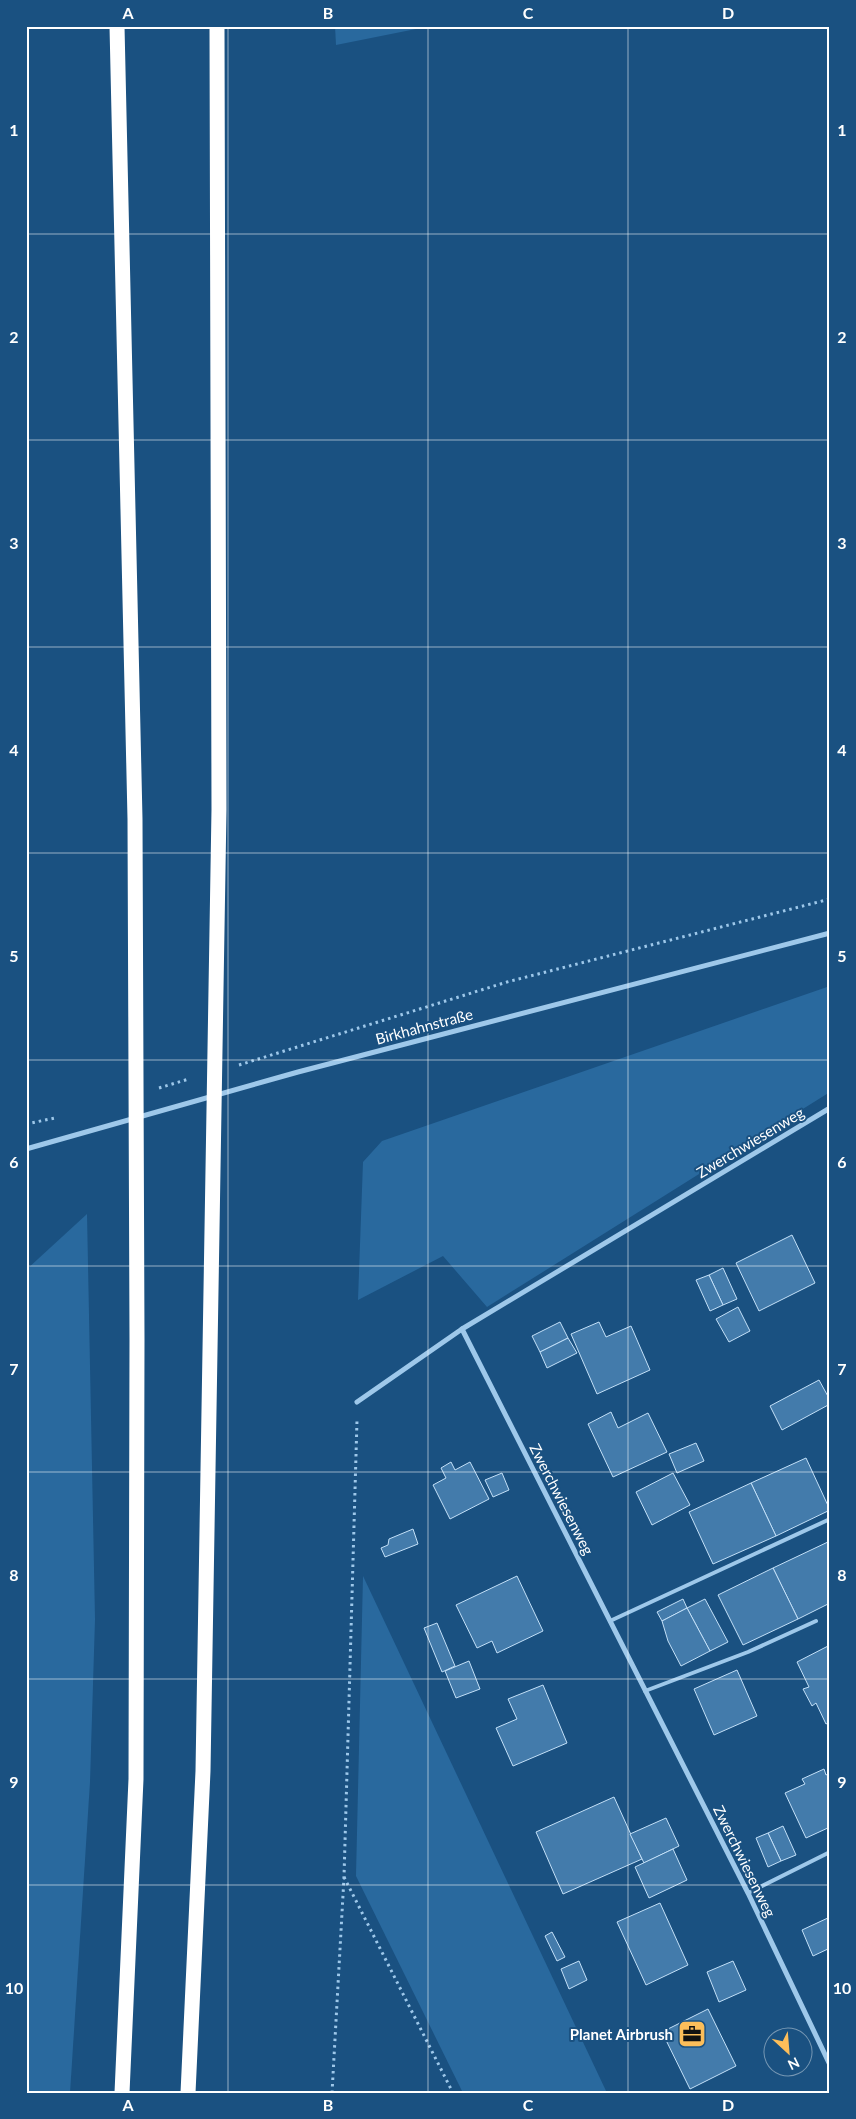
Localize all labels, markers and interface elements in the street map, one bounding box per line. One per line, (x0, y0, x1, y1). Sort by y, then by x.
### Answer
text: A (121, 3, 134, 22)
text: B (323, 3, 333, 22)
text: C (523, 3, 534, 22)
text: D (722, 3, 734, 22)
text: 1 (9, 120, 19, 139)
text: 1 (837, 120, 847, 139)
text: 2 (9, 327, 19, 346)
text: 2 (837, 327, 847, 346)
text: 3 (9, 533, 19, 552)
text: 3 (837, 533, 847, 552)
text: 4 (9, 740, 19, 759)
text: 4 (837, 740, 847, 759)
text: 5 (9, 946, 19, 965)
text: 5 (837, 946, 847, 965)
street label: Birkhahnstraße (373, 1004, 475, 1048)
street label: Zwerchwiesenweg (693, 1103, 807, 1181)
text: 6 (9, 1152, 19, 1171)
text: 6 (837, 1152, 847, 1171)
text: 7 (9, 1359, 19, 1378)
text: 7 (837, 1359, 847, 1378)
street label: Zwerchwiesenweg (526, 1440, 598, 1558)
text: 8 (9, 1565, 19, 1584)
text: 8 (837, 1565, 847, 1584)
text: 9 (9, 1772, 19, 1791)
text: 9 (837, 1772, 847, 1791)
street label: Zwerchwiesenweg (710, 1802, 780, 1920)
text: 10 (5, 1978, 23, 1997)
text: 10 (833, 1978, 851, 1997)
office icon: Planet Airbrush (677, 2019, 707, 2049)
place label: Planet Airbrush (570, 2025, 673, 2043)
north arrow (764, 2026, 814, 2076)
text: N (785, 2054, 802, 2074)
text: A (121, 2095, 134, 2114)
text: B (323, 2095, 333, 2114)
text: C (523, 2095, 534, 2114)
text: D (722, 2095, 734, 2114)

